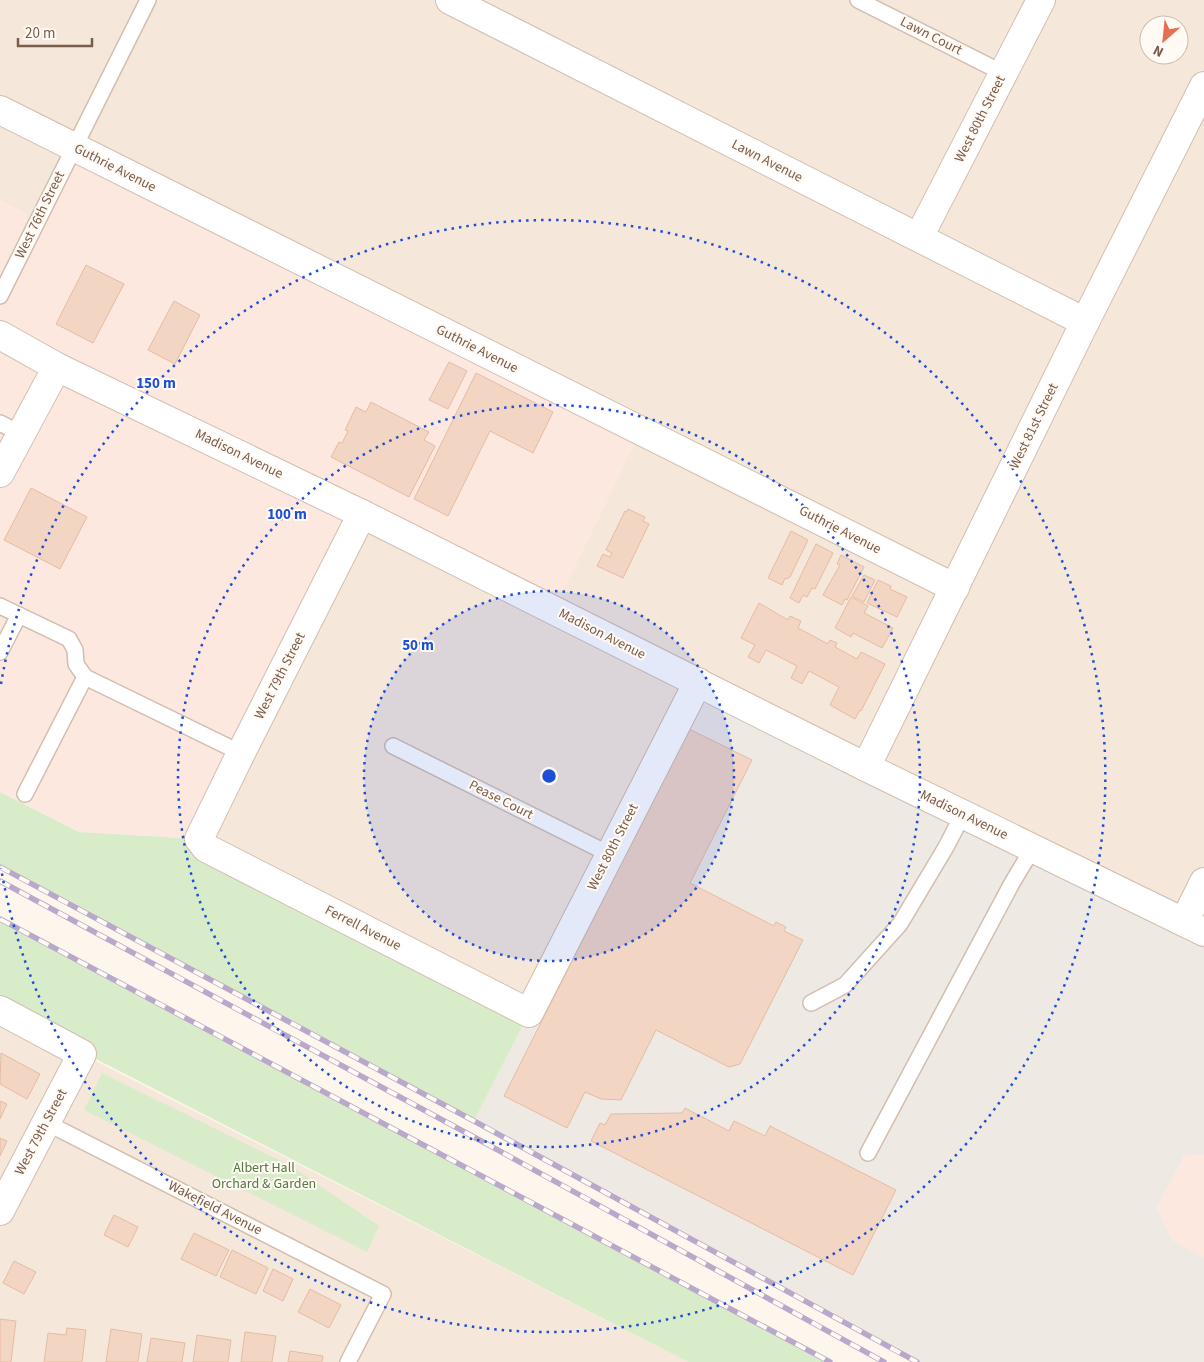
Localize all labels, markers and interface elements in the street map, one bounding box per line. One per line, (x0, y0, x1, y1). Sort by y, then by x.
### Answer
street label: Lawn Court (897, 12, 966, 60)
scale bar (18, 15, 91, 47)
north arrow (1139, 15, 1189, 65)
text: 20 m (25, 23, 55, 44)
text: N (1150, 40, 1167, 62)
street label: West 80th Street (949, 72, 1011, 166)
street label: Lawn Avenue (728, 134, 806, 188)
street label: Guthrie Avenue (70, 139, 160, 197)
street label: West 76th Street (10, 168, 70, 262)
street label: Guthrie Avenue (432, 320, 522, 378)
text: 150 m (136, 373, 176, 394)
street label: West 81st Street (1005, 380, 1064, 472)
street label: Madison Avenue (192, 424, 286, 484)
street label: Guthrie Avenue (795, 501, 885, 559)
text: 100 m (267, 504, 307, 525)
street label: Madison Avenue (555, 603, 649, 665)
street label: West 79th Street (249, 629, 311, 723)
text: 50 m (402, 635, 434, 656)
centre of rings (540, 767, 558, 785)
street label: Pease Court (465, 775, 537, 825)
street label: Madison Avenue (917, 785, 1011, 845)
street label: West 80th Street (582, 800, 644, 894)
street label: Ferrell Avenue (321, 900, 405, 956)
street label: West 79th Street (10, 1085, 72, 1179)
park label: Albert Hall Orchard & Garden (212, 1158, 316, 1194)
street label: Wakefield Avenue (164, 1176, 266, 1240)

